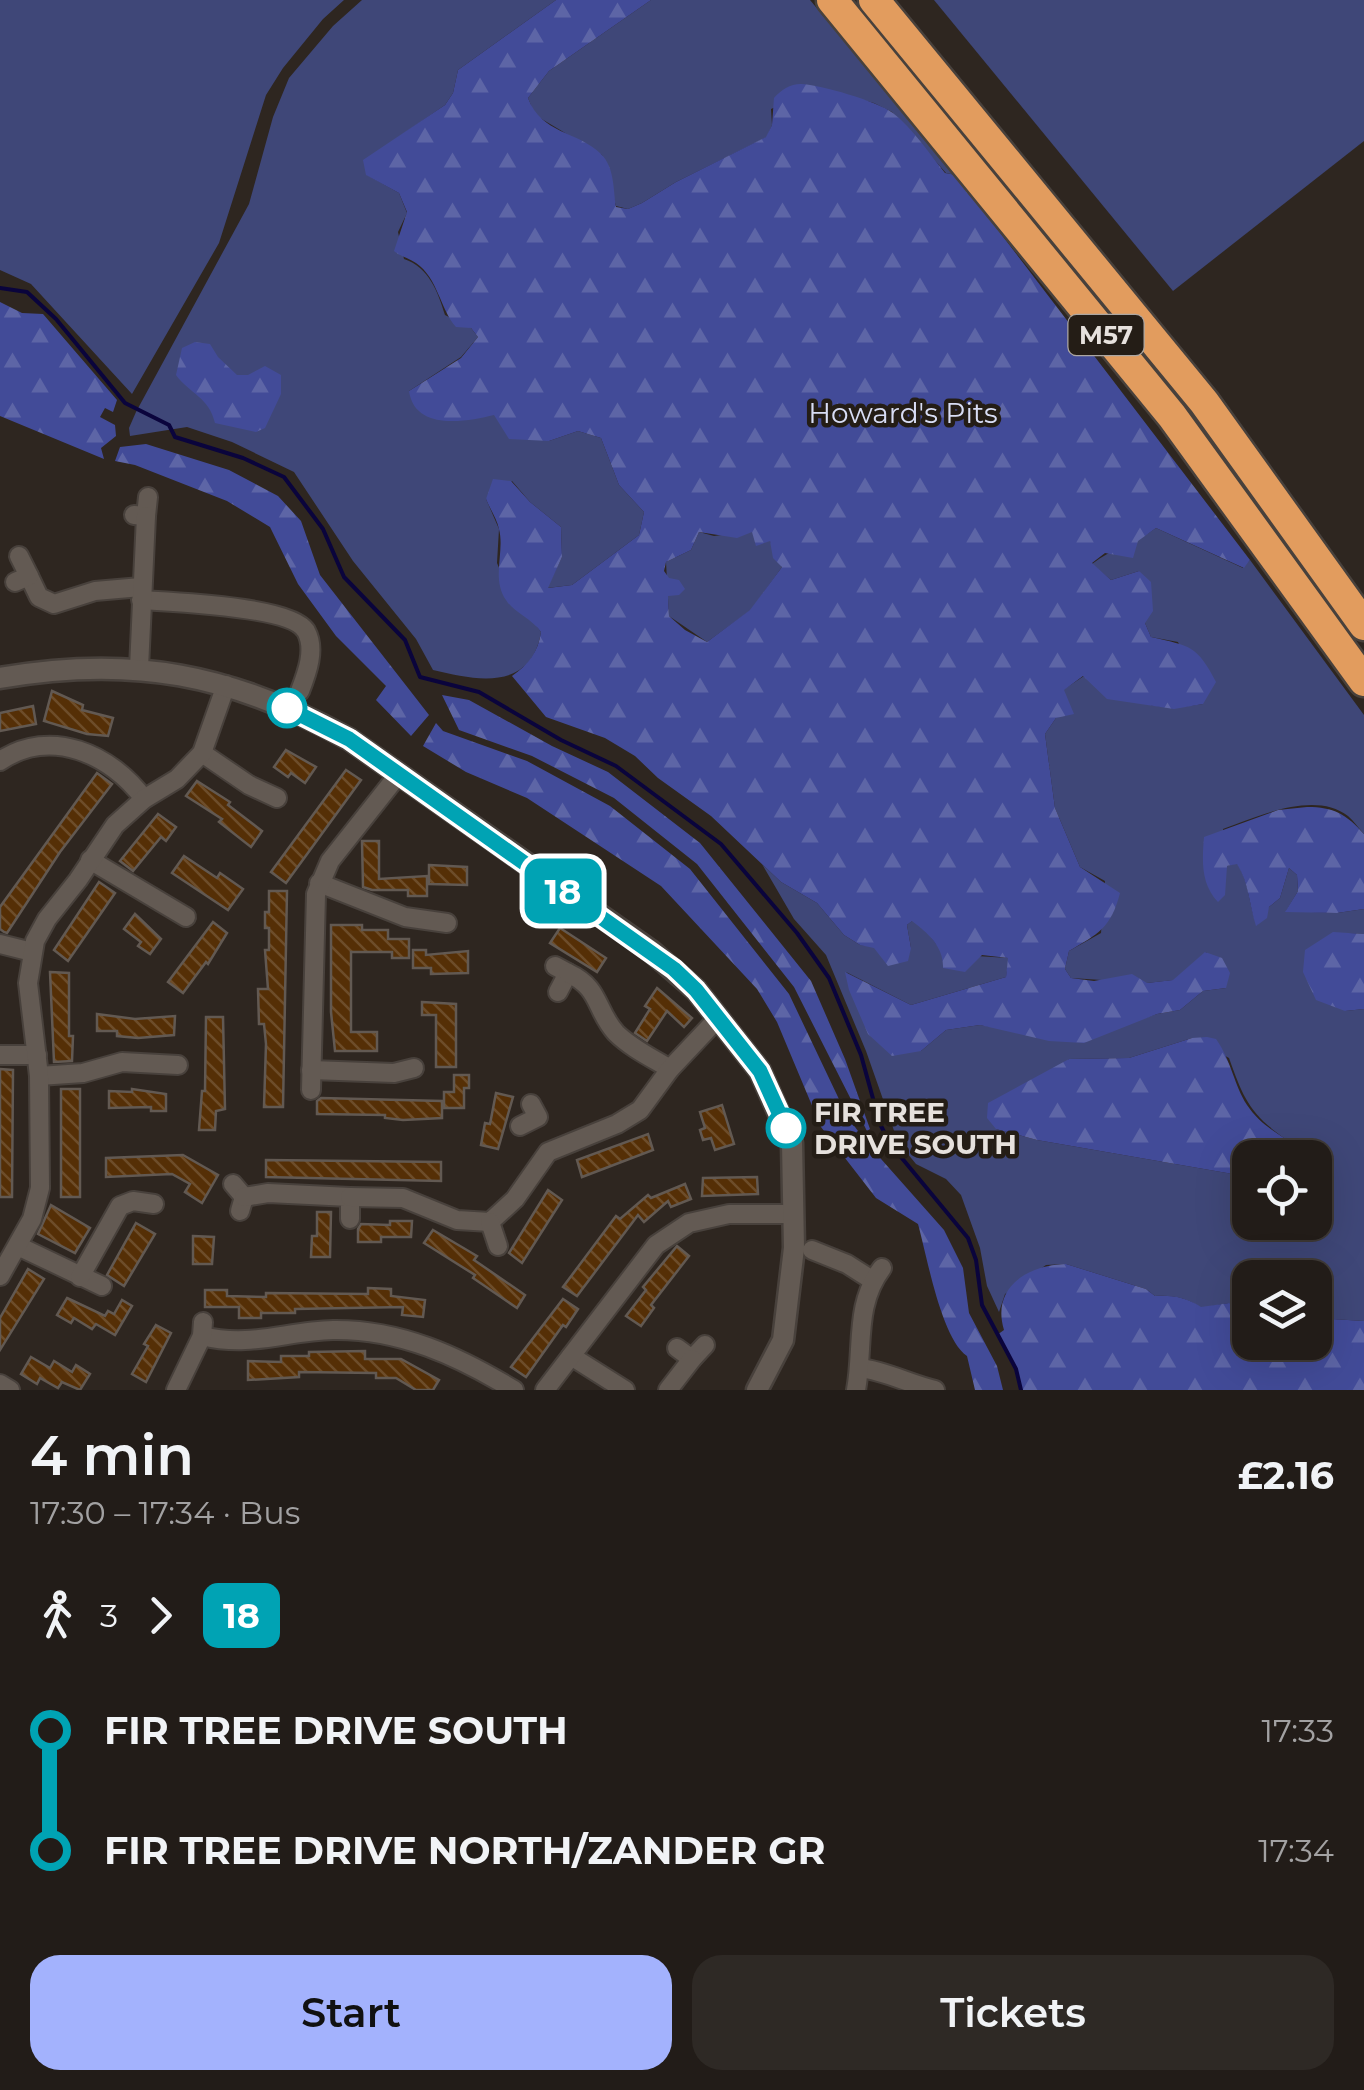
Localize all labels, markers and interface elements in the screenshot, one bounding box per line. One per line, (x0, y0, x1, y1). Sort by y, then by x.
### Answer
road number: M57 (1068, 315, 1144, 355)
park label: Howard's Pits (808, 396, 998, 430)
unlabelled marker (268, 689, 306, 727)
line badge: 18 (518, 858, 608, 924)
text: 18 (545, 870, 581, 913)
place label: FIR TREE DRIVE SOUTH (814, 1095, 1017, 1161)
marker: FIR TREE DRIVE SOUTH (767, 1109, 805, 1147)
map controls (1232, 1140, 1332, 1360)
button: locate (1232, 1140, 1332, 1240)
button: layers (1232, 1260, 1332, 1360)
text: 4 min (30, 1422, 194, 1489)
text: £2.16 (1238, 1452, 1334, 1499)
text: 17:30 – 17:34 · Bus (30, 1493, 300, 1532)
icon: walk (30, 1588, 85, 1643)
icon: forward (133, 1588, 188, 1643)
text: 18 (223, 1594, 260, 1637)
text: 3 (100, 1596, 118, 1635)
text: FIR TREE DRIVE SOUTH (104, 1707, 568, 1754)
text: 17:33 (1262, 1711, 1334, 1750)
text: FIR TREE DRIVE NORTH/ZANDER GR (104, 1827, 825, 1874)
text: 17:34 (1258, 1831, 1334, 1870)
button: Start (30, 1955, 672, 2070)
button: Tickets (692, 1955, 1334, 2070)

